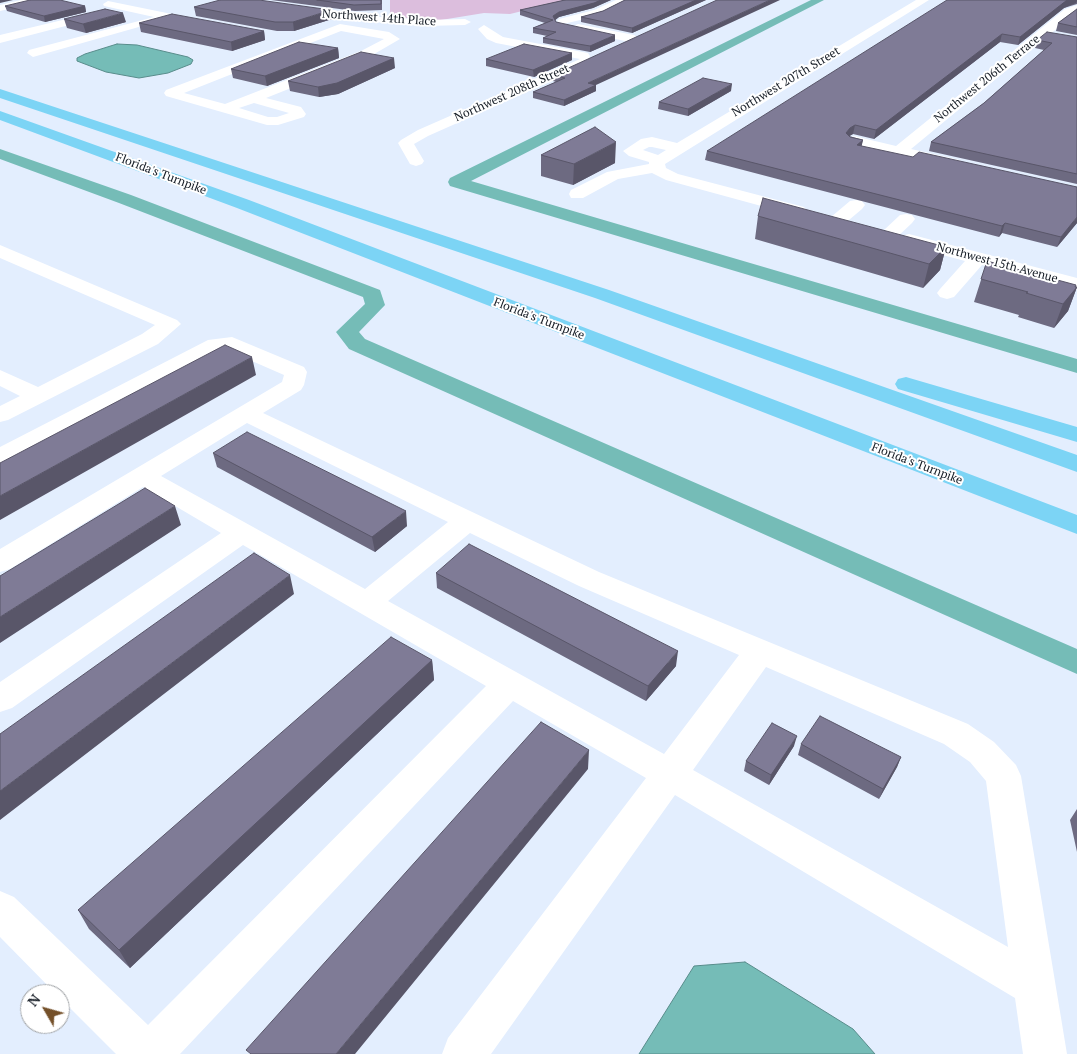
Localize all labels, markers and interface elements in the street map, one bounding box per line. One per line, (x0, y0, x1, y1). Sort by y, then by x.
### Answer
street label: Northwest 14th Place (322, 7, 436, 29)
street label: Northwest 206th Terrace (931, 32, 1043, 126)
street label: Northwest 207th Street (729, 44, 843, 120)
street label: Northwest 208th Street (452, 61, 572, 125)
street label: Florida's Turnpike (113, 150, 209, 198)
street label: Northwest 15th Avenue (935, 240, 1059, 286)
street label: Florida's Turnpike (491, 295, 587, 343)
street label: Florida's Turnpike (869, 440, 965, 488)
north arrow (20, 984, 70, 1034)
text: N (23, 990, 44, 1010)

